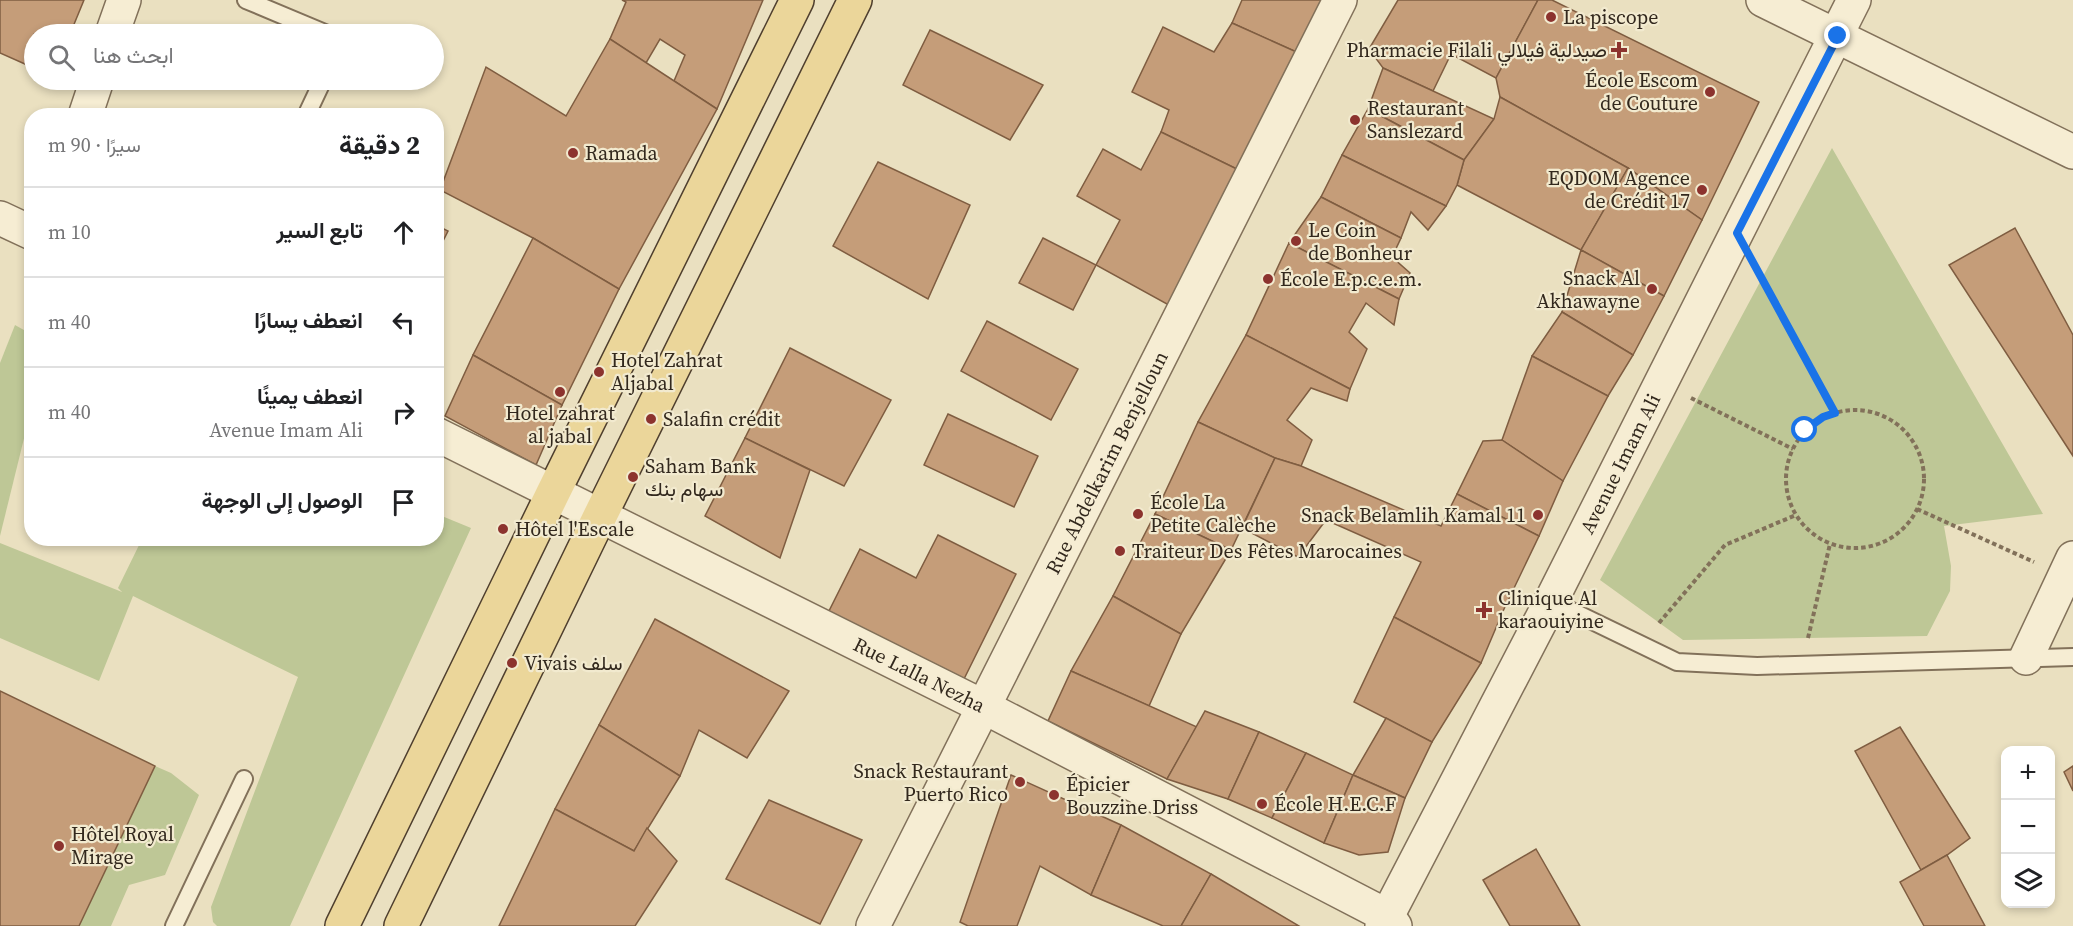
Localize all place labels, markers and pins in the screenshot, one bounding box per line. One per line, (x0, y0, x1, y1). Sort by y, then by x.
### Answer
place label: La piscope (1563, 3, 1658, 31)
marker: La piscope (1544, 10, 1558, 24)
place label: Pharmacie Filali صيدلية فيلالي (1346, 36, 1607, 67)
marker: Pharmacie Filali صيدلية فيلالي (1612, 43, 1626, 57)
place label: École Escom de Couture (1585, 66, 1698, 117)
marker: École Escom de Couture (1703, 85, 1717, 99)
place label: Restaurant Sanslezard (1367, 94, 1464, 145)
marker: Restaurant Sanslezard (1348, 113, 1362, 127)
place label: Ramada (585, 139, 658, 167)
marker: Ramada (566, 146, 580, 160)
place label: EQDOM Agence de Crédit 17 (1548, 164, 1690, 215)
marker: EQDOM Agence de Crédit 17 (1695, 183, 1709, 197)
place label: Le Coin de Bonheur (1308, 216, 1413, 267)
marker: Le Coin de Bonheur (1289, 234, 1303, 248)
place label: Snack Al Akhawayne (1536, 264, 1640, 315)
place label: École E.p.c.e.m. (1280, 265, 1423, 293)
marker: École E.p.c.e.m. (1261, 272, 1275, 286)
marker: Snack Al Akhawayne (1645, 282, 1659, 296)
place label: Hotel Zahrat Aljabal (611, 346, 723, 397)
marker: Hotel Zahrat Aljabal (592, 365, 606, 379)
marker: Hotel zahrat al jabal (553, 385, 567, 399)
place label: Hotel zahrat al jabal (505, 399, 615, 450)
place label: Salafin crédit (663, 405, 781, 433)
marker: Salafin crédit (644, 412, 658, 426)
place label: Saham Bank سهام بنك (645, 452, 756, 503)
marker: Saham Bank سهام بنك (626, 470, 640, 484)
place label: École La Petite Calèche (1150, 488, 1276, 539)
place label: Snack Belamlih Kamal 11 (1301, 501, 1526, 529)
marker: École La Petite Calèche (1131, 507, 1145, 521)
marker: Snack Belamlih Kamal 11 (1531, 508, 1545, 522)
place label: Hôtel l'Escale (515, 515, 634, 543)
marker: Hôtel l'Escale (496, 522, 510, 536)
place label: Traiteur Des Fêtes Marocaines (1132, 537, 1402, 565)
marker: Traiteur Des Fêtes Marocaines (1113, 544, 1127, 558)
place label: Clinique Al karaouiyine (1498, 584, 1604, 635)
marker: Clinique Al karaouiyine (1475, 601, 1493, 619)
place label: Vivais سلف (524, 649, 623, 677)
marker: Vivais سلف (505, 656, 519, 670)
place label: Snack Restaurant Puerto Rico (853, 757, 1008, 808)
place label: Épicier Bouzzine Driss (1066, 770, 1198, 821)
marker: Snack Restaurant Puerto Rico (1013, 775, 1027, 789)
marker: Épicier Bouzzine Driss (1047, 788, 1061, 802)
place label: École H.E.C.F (1274, 790, 1396, 818)
marker: École H.E.C.F (1255, 797, 1269, 811)
place label: Hôtel Royal Mirage (71, 820, 174, 871)
marker: Hôtel Royal Mirage (52, 839, 66, 853)

